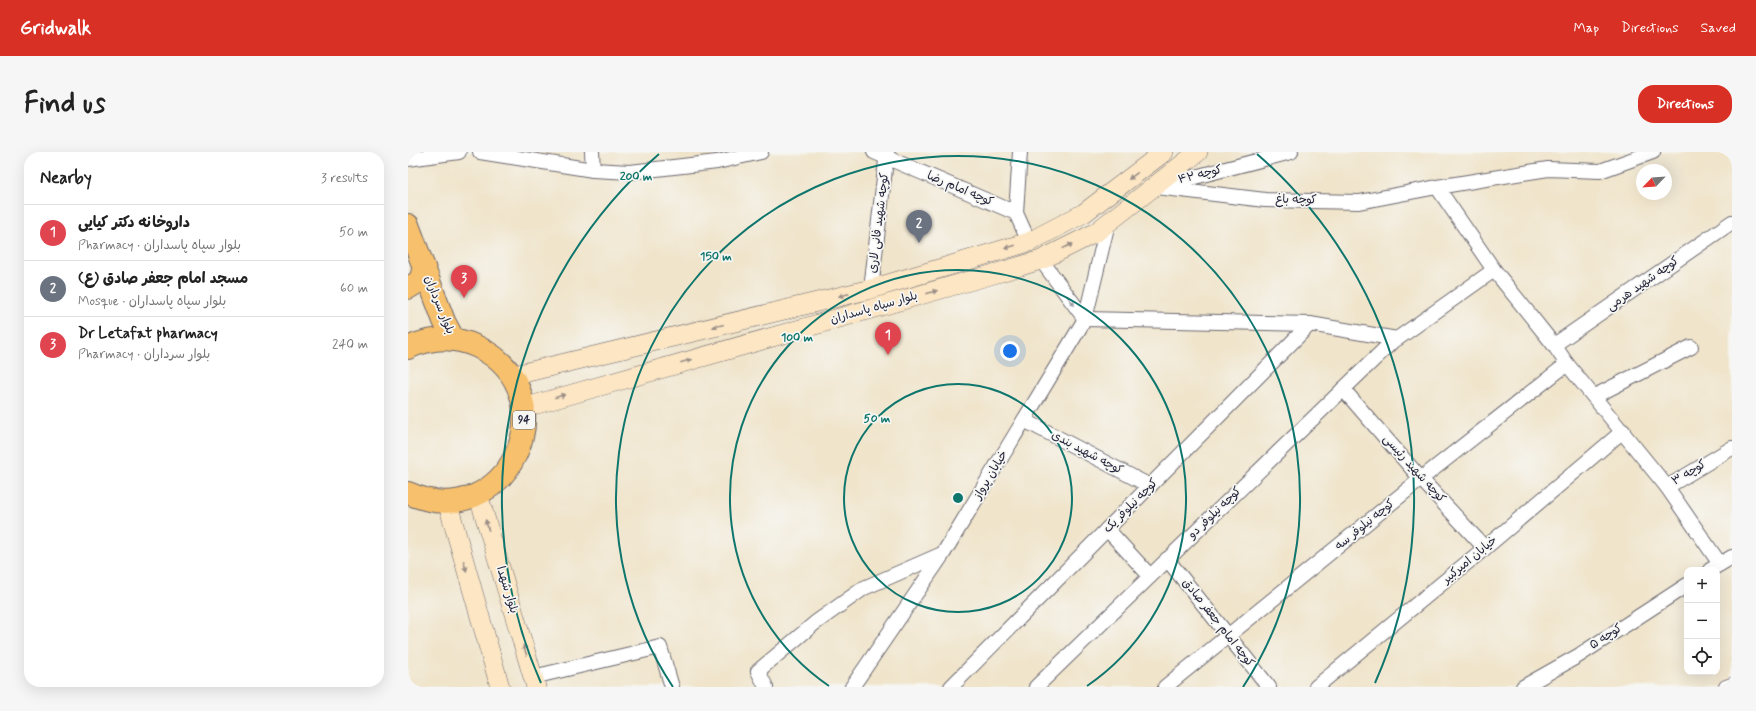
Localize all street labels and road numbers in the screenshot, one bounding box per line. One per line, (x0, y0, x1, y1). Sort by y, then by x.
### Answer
street label: کوچه ۴۲ (1176, 162, 1224, 188)
street label: کوچه امام رضا (924, 168, 996, 210)
street label: کوچه شهید فانی لاری (865, 172, 893, 274)
street label: کوچه باغ (1275, 192, 1317, 208)
street label: کوچه شهید هرمی (1604, 253, 1682, 315)
street label: بلوار سرداران (420, 273, 458, 337)
street label: بلوار سپاه پاسداران (829, 288, 919, 328)
road number: 94 (513, 411, 535, 429)
street label: کوچه شهید بندی (1048, 427, 1126, 479)
street label: کوچه شهید رئیسی (1379, 431, 1449, 507)
street label: خیابان پرواز (970, 448, 1012, 503)
street label: کوچه ۳ (1669, 456, 1709, 490)
street label: کوچه نیلوفر یک (1100, 475, 1162, 537)
street label: کوچه نیلوفر دو (1184, 484, 1245, 543)
street label: کوچه نیلوفر سه (1332, 496, 1398, 554)
street label: خیابان امیرکبیر (1439, 532, 1501, 588)
street label: بلوار شهدا (492, 564, 522, 616)
street label: کوچه امام جعفر صادق (1178, 575, 1258, 671)
street label: کوچه ۵ (1587, 620, 1625, 654)

